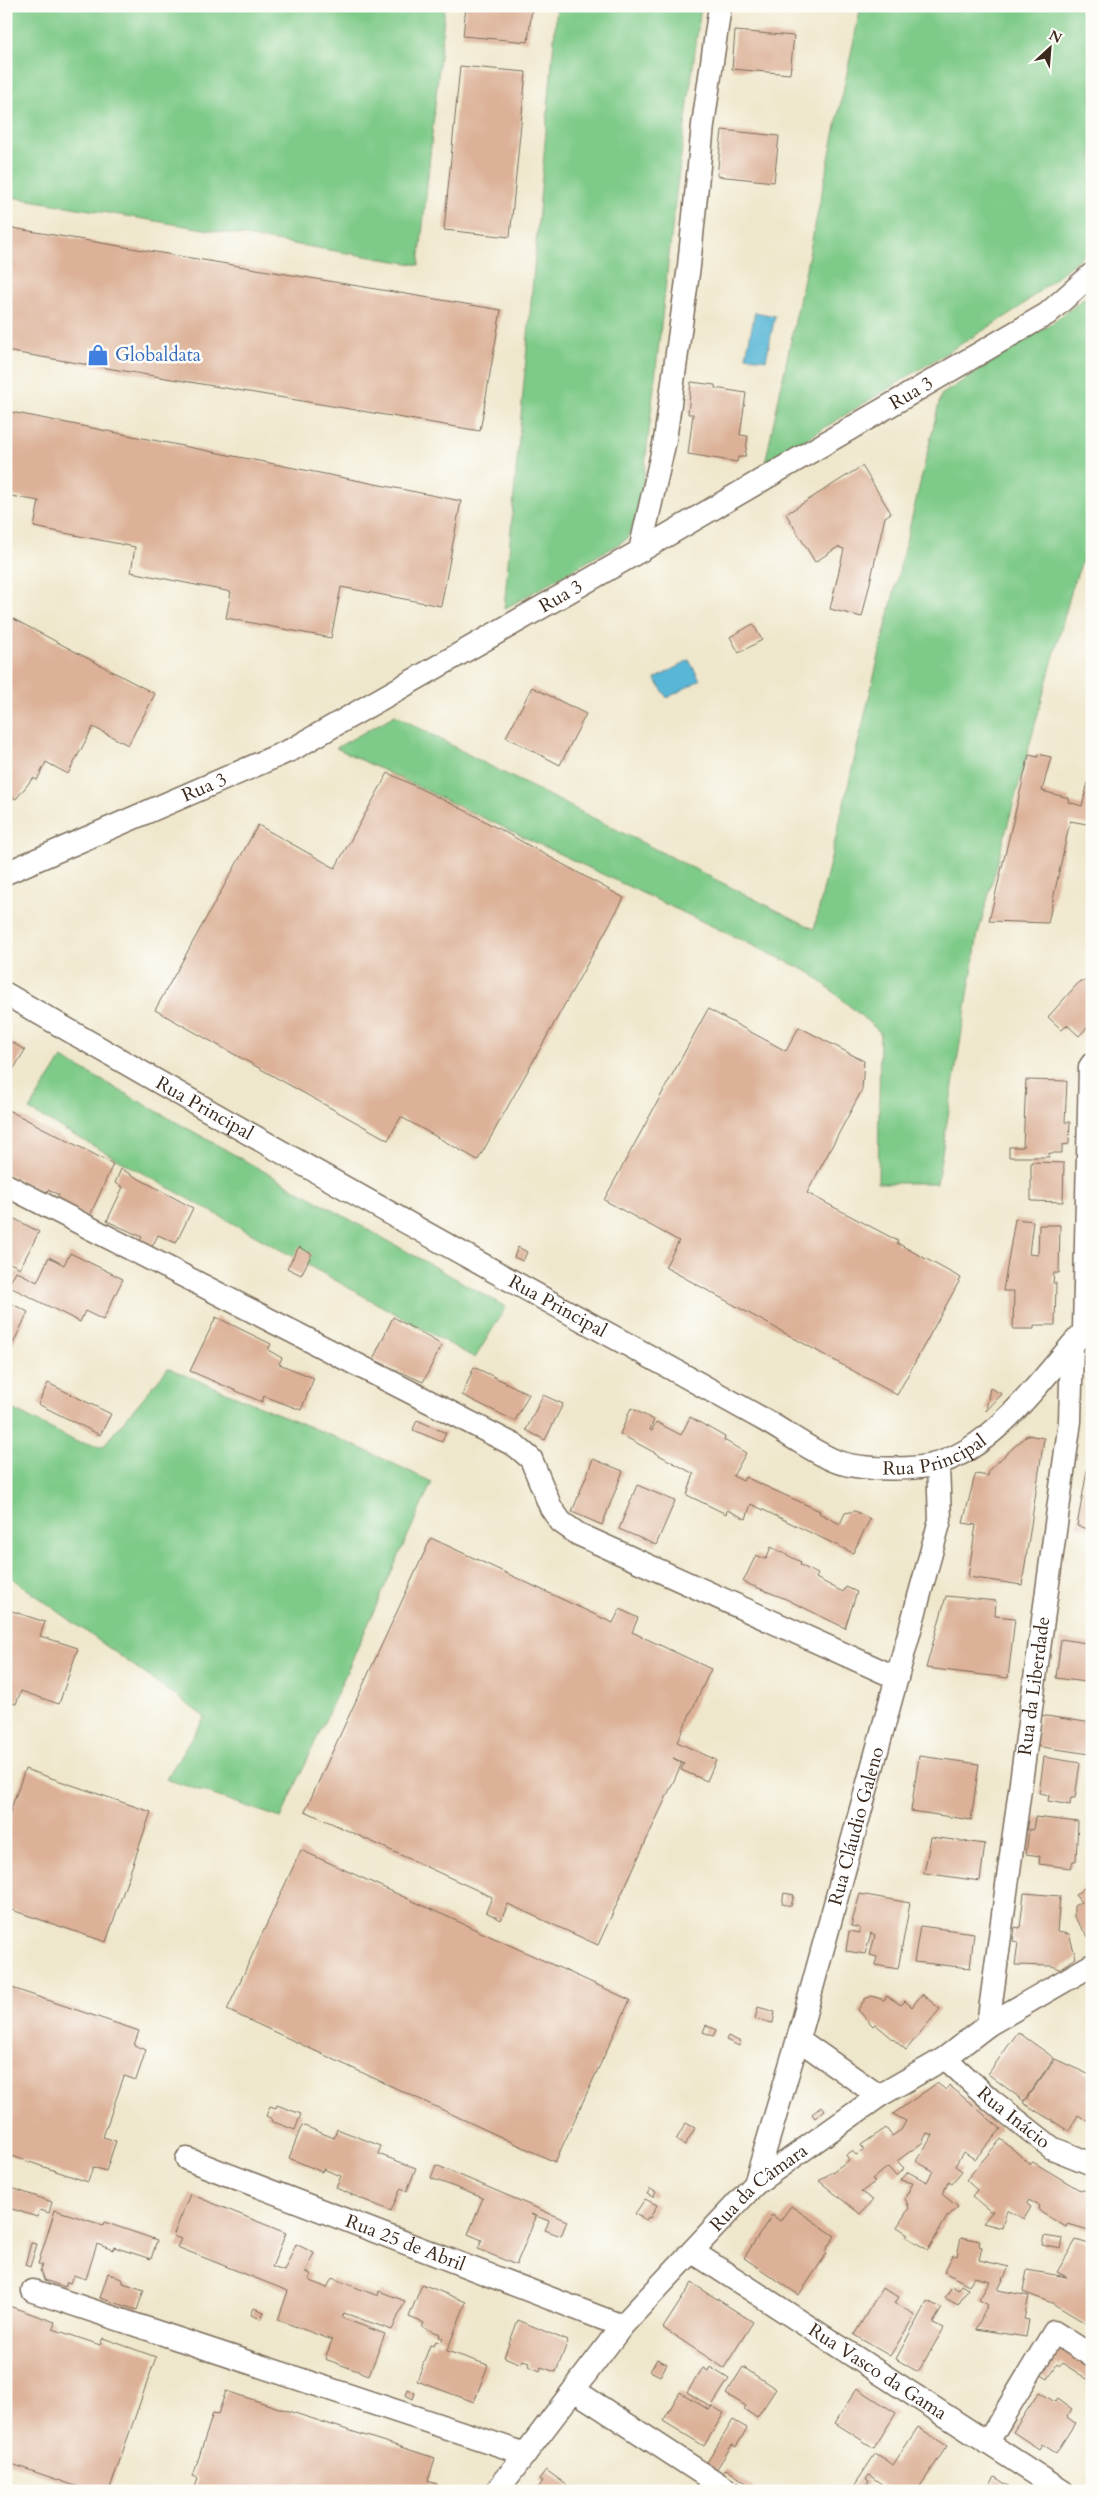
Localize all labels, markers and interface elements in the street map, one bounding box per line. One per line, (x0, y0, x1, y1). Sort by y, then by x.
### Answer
north arrow (1026, 22, 1076, 72)
text: N (1046, 26, 1065, 48)
shop icon: Globaldata (85, 342, 111, 368)
place label: Globaldata (115, 342, 201, 368)
street label: Rua 3 (885, 370, 938, 416)
street label: Rua 3 (534, 573, 588, 619)
street label: Rua 3 (178, 766, 231, 809)
street label: Rua Principal (151, 1070, 258, 1146)
street label: Rua Principal (504, 1269, 612, 1344)
street label: Rua Principal (882, 1428, 992, 1482)
street label: Rua da Liberdade (1012, 1615, 1056, 1757)
street label: Rua Cláudio Galeno (822, 1744, 890, 1908)
street label: Rua Inácio (971, 2081, 1056, 2155)
street label: Rua da Câmara (704, 2138, 813, 2237)
street label: Rua 25 de Abril (342, 2208, 469, 2278)
street label: Rua Vasco da Gama (803, 2317, 952, 2426)

